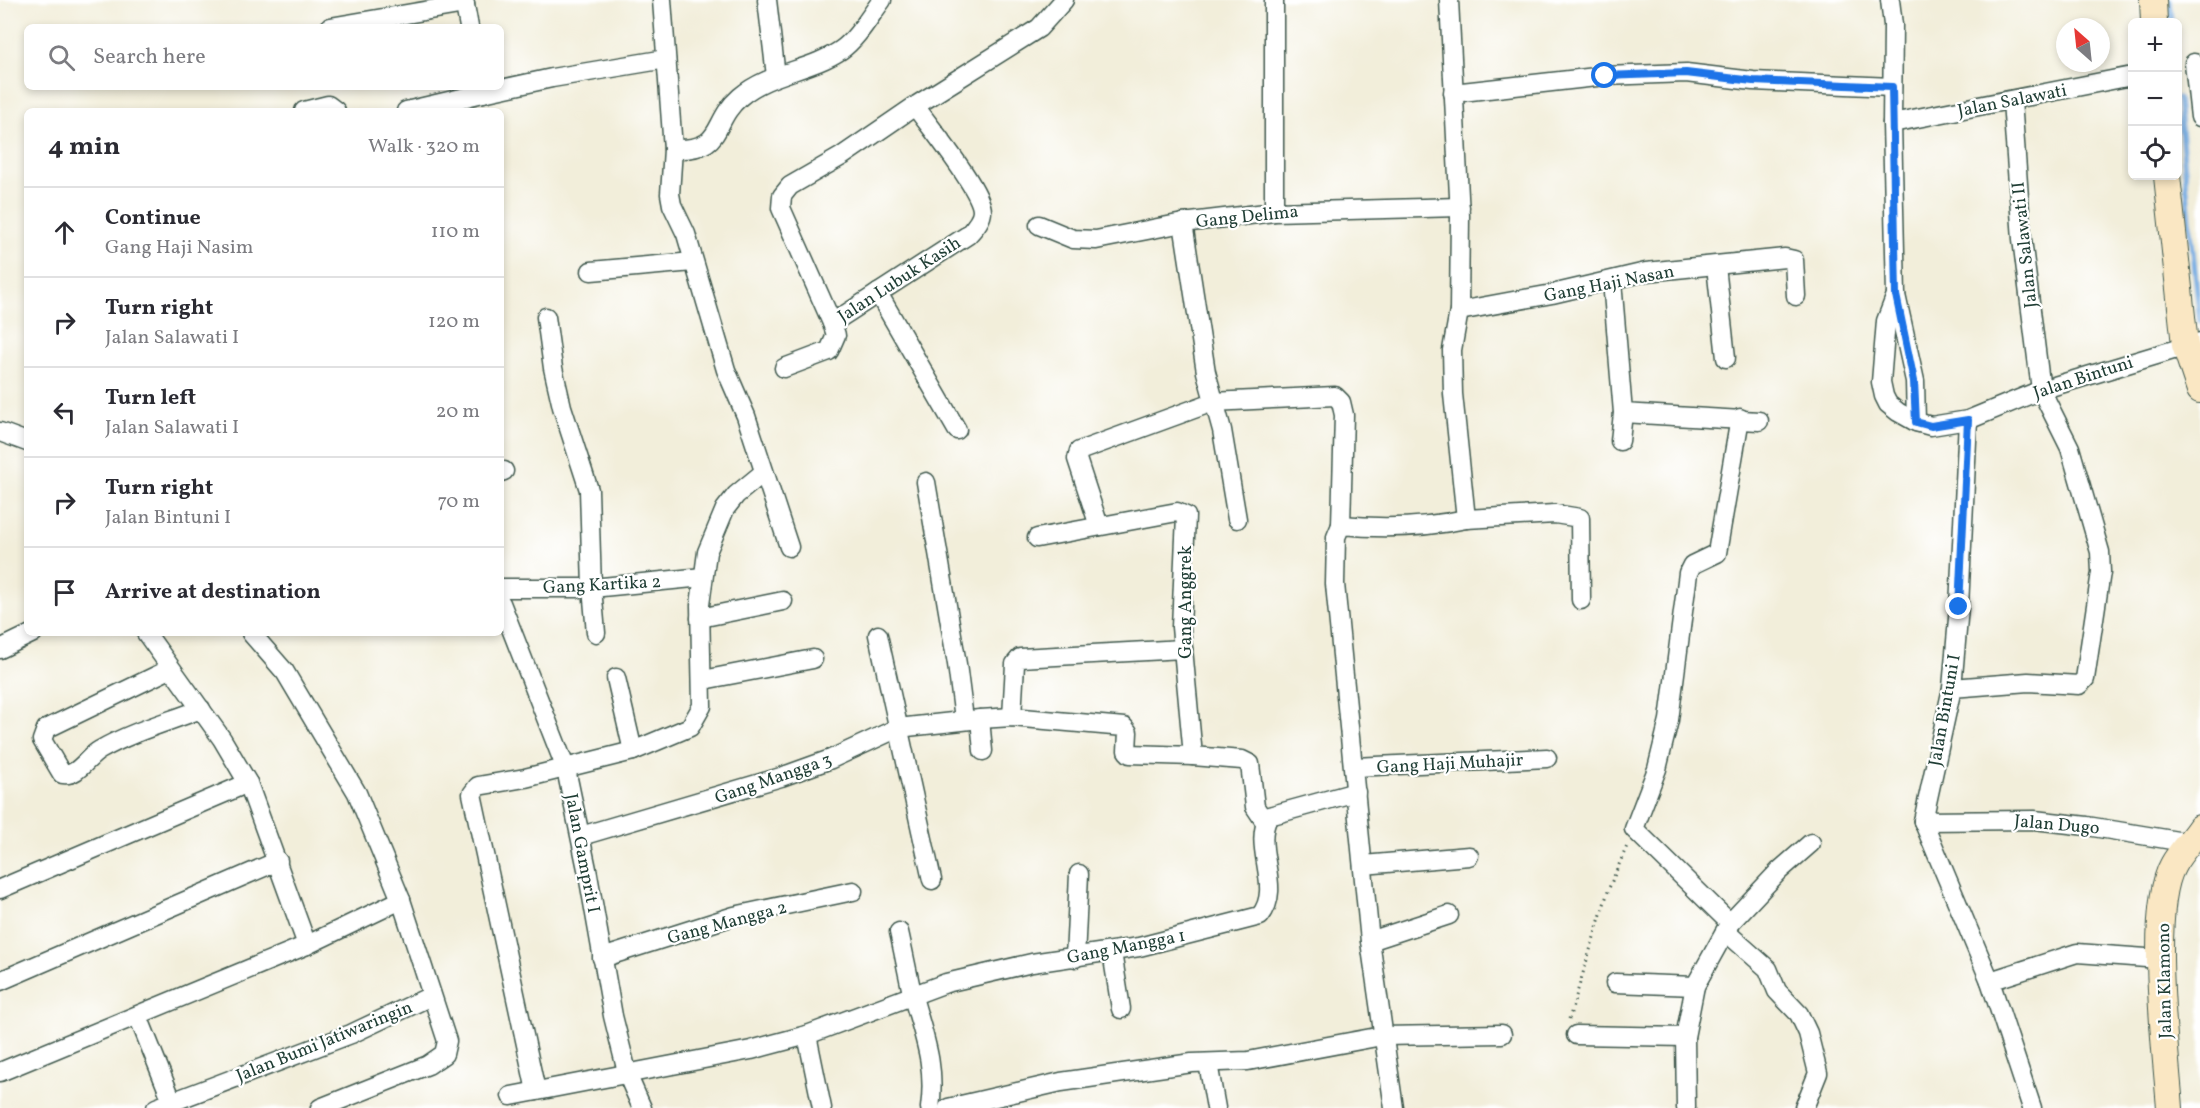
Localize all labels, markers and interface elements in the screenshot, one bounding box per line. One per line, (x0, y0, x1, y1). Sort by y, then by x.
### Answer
north arrow (2056, 18, 2110, 72)
map controls (2128, 18, 2182, 180)
button: + (2128, 18, 2182, 72)
search box (24, 24, 504, 90)
icon: search (45, 41, 78, 74)
text: Search here (93, 42, 206, 73)
route start (1591, 62, 1617, 88)
button: − (2128, 72, 2182, 126)
street label: Jalan Salawati (1956, 79, 2069, 124)
button: locate (2128, 126, 2182, 180)
text: 4 min (48, 129, 120, 165)
text: Walk · 320 m (368, 133, 480, 161)
street label: Jalan Salawati II (2006, 180, 2045, 309)
street label: Gang Delima (1195, 200, 1300, 235)
text: Continue (105, 203, 201, 234)
icon: ahead (48, 216, 81, 249)
text: 110 m (431, 218, 480, 246)
street label: Jalan Lubuk Kasih (833, 231, 966, 329)
text: Gang Haji Nasim (105, 234, 254, 262)
street label: Gang Haji Nasan (1542, 260, 1677, 309)
text: Turn right (105, 293, 213, 324)
icon: right (48, 306, 81, 339)
text: 120 m (428, 308, 480, 336)
text: Jalan Salawati I (105, 324, 239, 352)
street label: Jalan Bintuni (2030, 351, 2137, 406)
text: Turn left (105, 383, 196, 414)
icon: left (48, 396, 81, 429)
text: 20 m (436, 398, 480, 426)
text: Jalan Salawati I (105, 414, 239, 442)
text: Turn right (105, 473, 213, 504)
icon: right (48, 486, 81, 519)
text: 70 m (437, 488, 480, 516)
text: Jalan Bintuni I (105, 504, 231, 532)
street label: Gang Anggrek (1174, 545, 1199, 659)
street label: Gang Kartika 2 (542, 570, 662, 601)
icon: arrive (48, 576, 81, 609)
text: Arrive at destination (105, 577, 321, 608)
route end (1945, 593, 1971, 619)
street label: Jalan Bintuni I (1923, 652, 1968, 768)
street label: Gang Mangga 3 (712, 748, 835, 811)
street label: Gang Haji Muhajir (1376, 748, 1524, 781)
street label: Jalan Gamprit I (558, 791, 605, 915)
street label: Jalan Dugo (2013, 809, 2101, 842)
street label: Gang Mangga 2 (665, 895, 790, 951)
street label: Jalan Klamono (2152, 923, 2179, 1039)
street label: Gang Mangga 1 (1065, 924, 1188, 971)
street label: Jalan Bumi Jatiwaringin (233, 995, 417, 1089)

